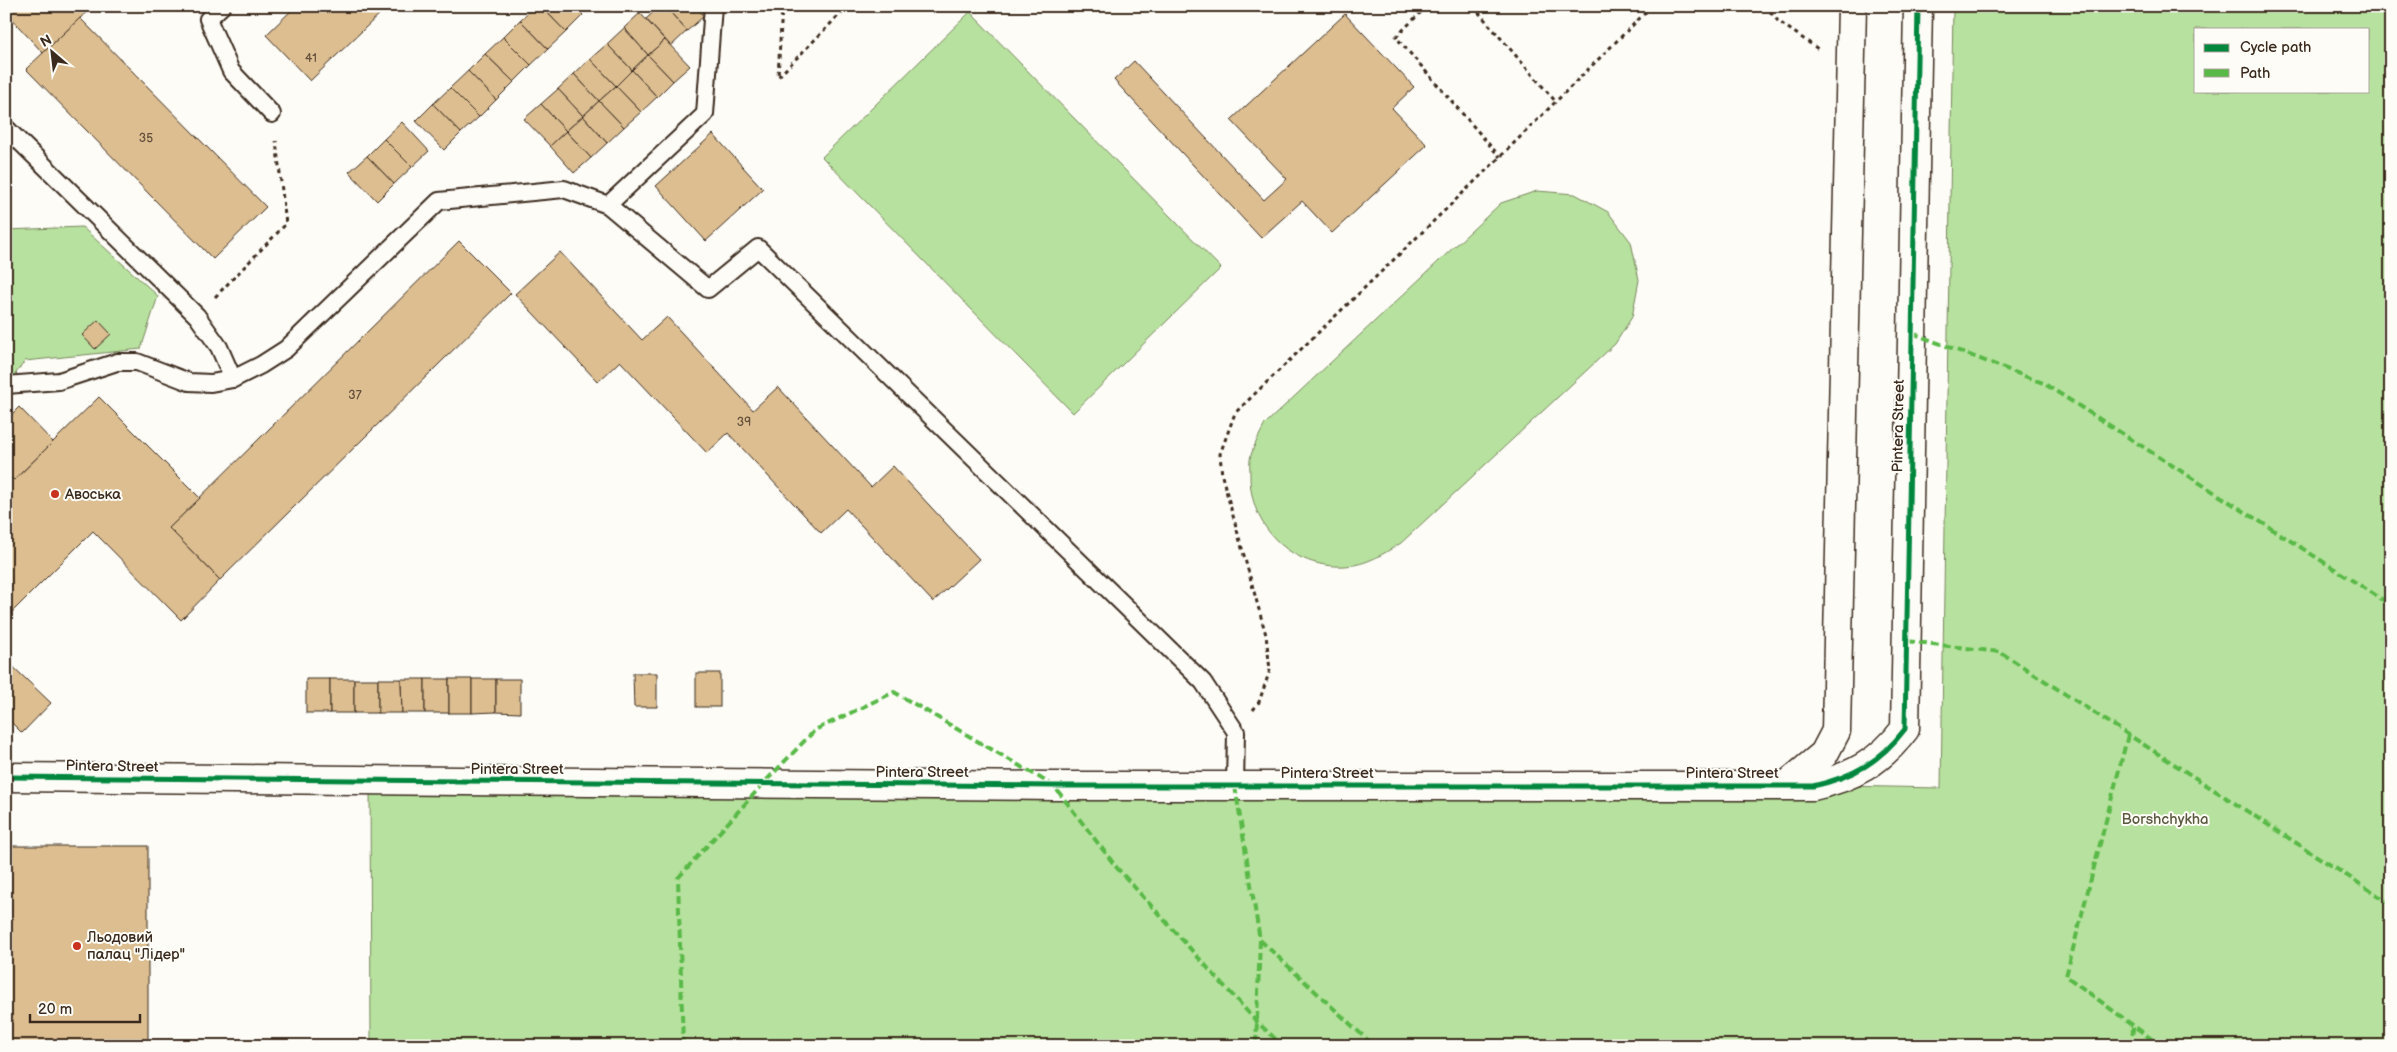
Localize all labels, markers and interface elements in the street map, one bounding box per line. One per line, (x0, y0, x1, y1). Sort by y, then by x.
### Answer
north arrow (28, 28, 78, 78)
legend (2194, 28, 2370, 92)
text: N (37, 31, 55, 51)
text: Cycle path (2240, 38, 2311, 57)
house number: 41 (305, 51, 317, 66)
text: Path (2240, 64, 2270, 83)
house number: 35 (139, 131, 153, 146)
street label: Pintera Street (1888, 379, 1909, 473)
house number: 37 (348, 388, 362, 403)
house number: 39 (737, 415, 751, 430)
place label: Авоська (64, 485, 121, 504)
marker: Авоська (49, 488, 61, 500)
street label: Pintera Street (65, 756, 159, 777)
street label: Pintera Street (470, 760, 564, 779)
street label: Pintera Street (875, 763, 969, 782)
street label: Pintera Street (1280, 764, 1374, 783)
street label: Pintera Street (1685, 764, 1779, 783)
park label: Borshchykha (2121, 810, 2209, 829)
place label: Льодовий палац "Лідер" (86, 928, 185, 964)
marker: Льодовий палац "Лідер" (71, 940, 83, 952)
scale bar (30, 992, 140, 1024)
text: 20 m (38, 1000, 72, 1019)

